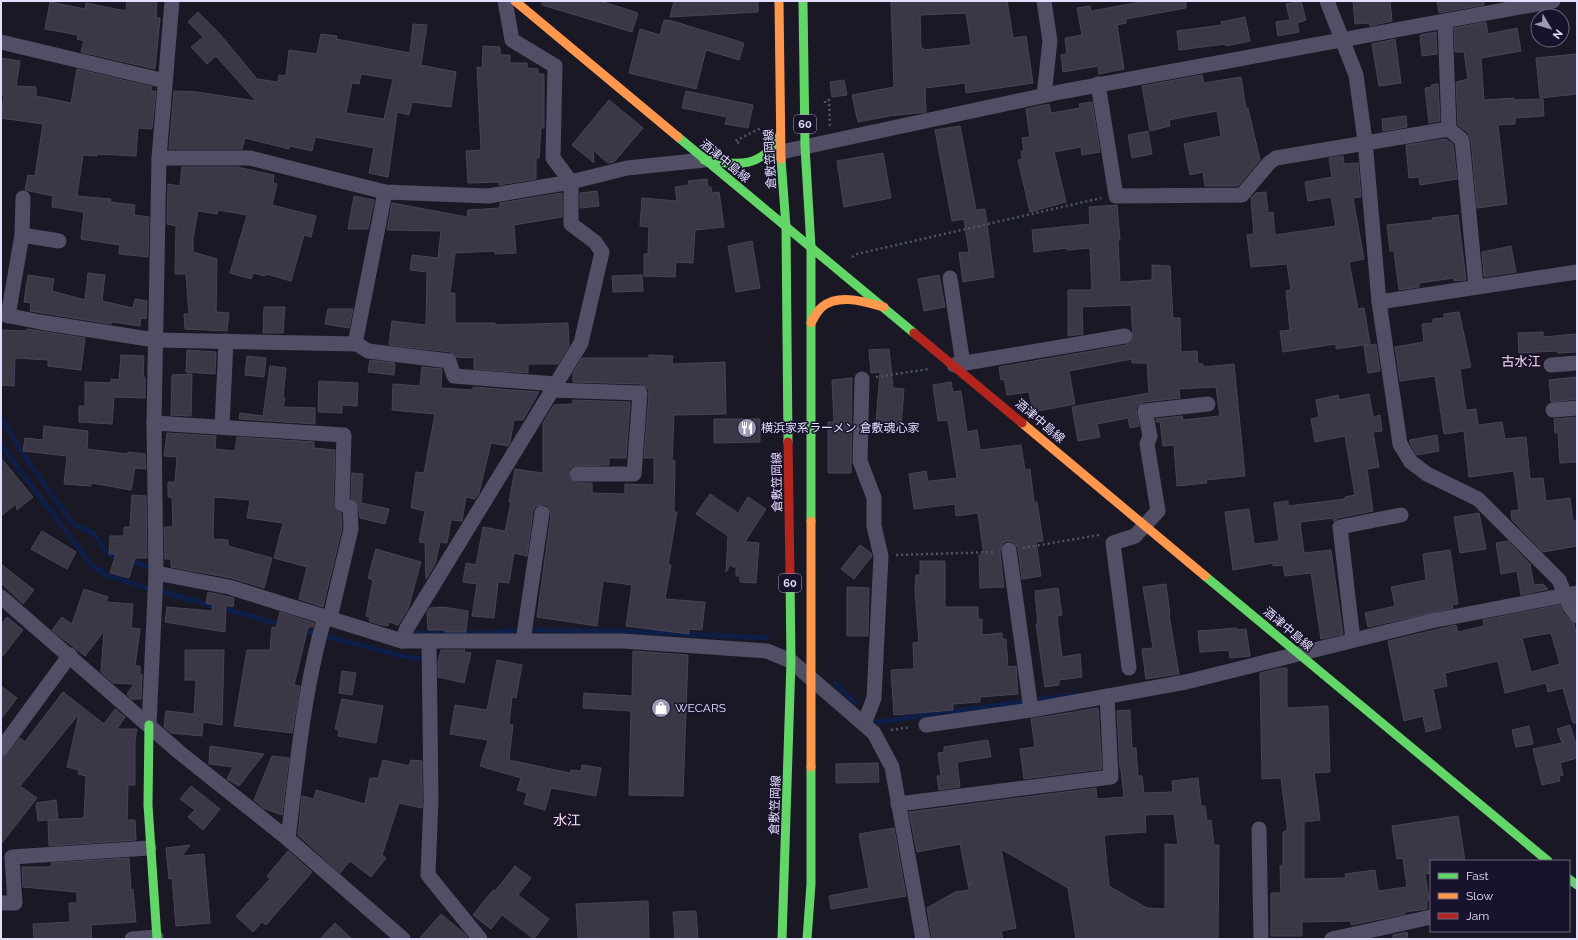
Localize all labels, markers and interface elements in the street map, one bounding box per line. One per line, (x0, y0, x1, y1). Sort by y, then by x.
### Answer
north arrow (1530, 8, 1570, 48)
text: N (1550, 27, 1565, 41)
road number: 60 (794, 115, 816, 133)
street label: 倉敷笠岡線 (761, 129, 779, 189)
street label: 酒津中島線 (697, 137, 753, 185)
district label: 古水江 (1501, 354, 1541, 369)
street label: 酒津中島線 (1013, 396, 1067, 446)
restaurant icon: 横浜家系ラーメン 倉敷魂心家 (736, 417, 758, 439)
place label: 横浜家系ラーメン 倉敷魂心家 (761, 421, 920, 435)
street label: 倉敷笠岡線 (769, 452, 785, 512)
road number: 60 (779, 574, 801, 592)
street label: 酒津中島線 (1261, 604, 1315, 654)
shop icon: WECARS (650, 697, 672, 719)
place label: WECARS (675, 701, 726, 715)
street label: 倉敷笠岡線 (767, 775, 783, 835)
district label: 水江 (553, 812, 581, 828)
legend (1430, 860, 1570, 932)
text: Fast (1466, 869, 1489, 883)
text: Slow (1466, 889, 1493, 903)
text: Jam (1466, 909, 1489, 923)

